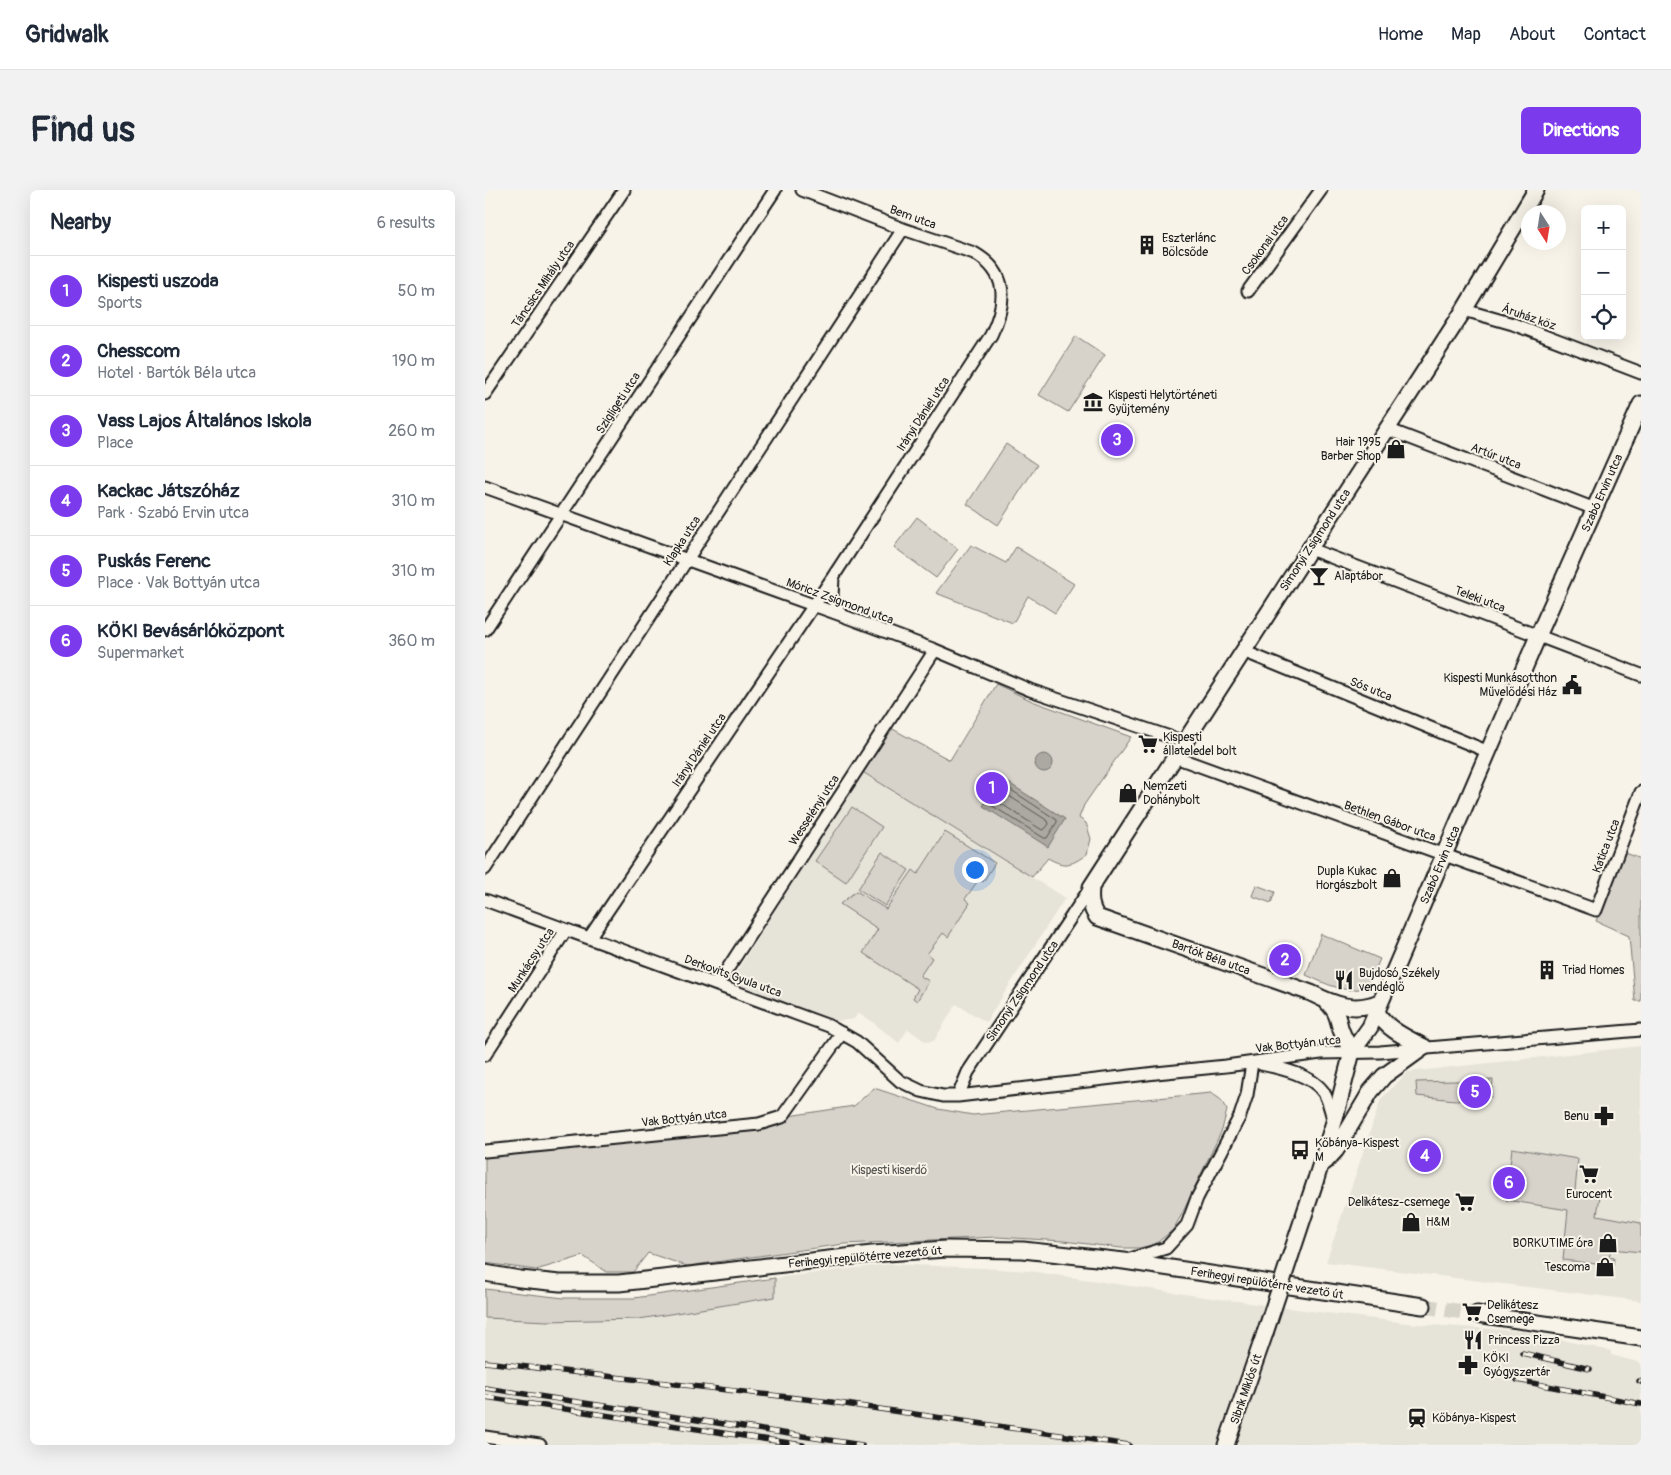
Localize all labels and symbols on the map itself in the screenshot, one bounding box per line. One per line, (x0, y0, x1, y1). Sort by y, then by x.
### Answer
street label: Bem utca (888, 202, 939, 233)
north arrow (1521, 205, 1566, 250)
street label: Csokonai utca (1239, 212, 1292, 278)
place label: Eszterlánc Bölcsőde (1162, 231, 1216, 260)
building icon: Eszterlánc Bölcsőde (1136, 234, 1158, 256)
street label: Táncsics Mihály utca (509, 238, 578, 331)
street label: Áruház köz (1500, 300, 1558, 334)
street label: Szigligeti utca (593, 369, 644, 437)
street label: Irányi Dániel utca (894, 374, 953, 454)
place label: Kispesti Helytörténeti Gyűjtemény (1108, 388, 1217, 417)
museum icon: Kispesti Helytörténeti Gyűjtemény (1082, 391, 1104, 413)
pin: 3 (1101, 421, 1133, 459)
place label: Hair 1995 Barber Shop (1321, 435, 1381, 464)
shop icon: Hair 1995 Barber Shop (1385, 438, 1407, 460)
street label: Artúr utca (1469, 440, 1523, 473)
street label: Szabó Ervin utca (1579, 452, 1627, 535)
street label: Simonyi Zsigmond utca (1277, 486, 1354, 594)
street label: Klapka utca (661, 513, 704, 569)
bar icon: Alaptábor (1308, 565, 1330, 587)
place label: Alaptábor (1334, 569, 1384, 584)
street label: Móricz Zsigmond utca (784, 575, 896, 628)
street label: Teleki utca (1452, 583, 1508, 616)
place label: Kispesti Munkásotthon Művelődési Ház (1443, 671, 1557, 700)
street label: Sós utca (1348, 674, 1394, 705)
public building icon: Kispesti Munkásotthon Művelődési Ház (1561, 674, 1583, 696)
street label: Irányi Dániel utca (669, 710, 730, 790)
place label: Kispesti állateledel bolt (1163, 730, 1237, 759)
supermarket icon: Kispesti állateledel bolt (1137, 733, 1159, 755)
pin: 1 (976, 769, 1008, 807)
street label: Wesselényi utca (786, 772, 843, 848)
place label: Nemzeti Dohánybolt (1143, 779, 1200, 808)
shop icon: Nemzeti Dohánybolt (1117, 782, 1139, 804)
street label: Bethlen Gábor utca (1342, 798, 1438, 845)
street label: Katica utca (1589, 817, 1624, 875)
street label: Szabó Ervin utca (1417, 823, 1464, 907)
your location (962, 857, 988, 883)
place label: Dupla Kukac Horgászbolt (1315, 864, 1377, 893)
shop icon: Dupla Kukac Horgászbolt (1381, 867, 1403, 889)
street label: Munkácsy utca (505, 925, 558, 995)
street label: Bartók Béla utca (1170, 936, 1253, 979)
street label: Simonyi Zsigmond utca (983, 938, 1062, 1045)
pin: 2 (1269, 941, 1301, 979)
street label: Derkovits Gyula utca (682, 952, 784, 1001)
building icon: Triad Homes (1536, 959, 1558, 981)
place label: Triad Homes (1562, 963, 1625, 978)
place label: Bujdosó Székely vendéglő (1358, 966, 1440, 995)
restaurant icon: Bujdosó Székely vendéglő (1333, 969, 1355, 991)
street label: Vak Bottyán utca (1255, 1033, 1342, 1056)
pin: 5 (1459, 1073, 1491, 1111)
pharmacy icon: Benu (1593, 1105, 1615, 1127)
street label: Vak Bottyán utca (641, 1107, 728, 1130)
place label: Benu (1564, 1109, 1589, 1124)
place label: Kőbánya-Kispest M (1315, 1136, 1399, 1165)
pin: 4 (1409, 1137, 1441, 1175)
bus stop icon: Kőbánya-Kispest M (1289, 1139, 1311, 1161)
park label: Kispesti kiserdő (851, 1163, 928, 1178)
supermarket icon: Eurocent (1578, 1163, 1600, 1185)
pin: 6 (1493, 1164, 1525, 1202)
place label: Eurocent (1566, 1187, 1612, 1202)
supermarket icon: Delikátesz-csemege (1454, 1191, 1476, 1213)
place label: Delikátesz-csemege (1348, 1195, 1450, 1210)
shop icon: H&M (1400, 1211, 1422, 1233)
place label: H&M (1426, 1215, 1450, 1230)
shop icon: BORKUTIME óra (1597, 1232, 1619, 1254)
place label: BORKUTIME óra (1513, 1236, 1593, 1251)
street label: Ferihegyi repülőtérre vezető út (787, 1243, 943, 1272)
shop icon: Tescoma (1594, 1256, 1616, 1278)
place label: Tescoma (1544, 1260, 1590, 1275)
street label: Ferihegyi repülőtérre vezető út (1189, 1264, 1345, 1303)
place label: Delikátesz Csemege (1487, 1298, 1538, 1327)
supermarket icon: Delikátesz Csemege (1461, 1301, 1483, 1323)
restaurant icon: Princess Pizza (1462, 1329, 1484, 1351)
place label: Princess Pizza (1488, 1333, 1560, 1348)
place label: KÖKI Gyógyszertár (1483, 1350, 1551, 1380)
street label: Sibrik Miklós út (1227, 1352, 1266, 1426)
pharmacy icon: KÖKI Gyógyszertár (1457, 1354, 1479, 1376)
station icon: Kőbánya-Kispest (1406, 1407, 1428, 1429)
place label: Kőbánya-Kispest (1432, 1411, 1516, 1426)

